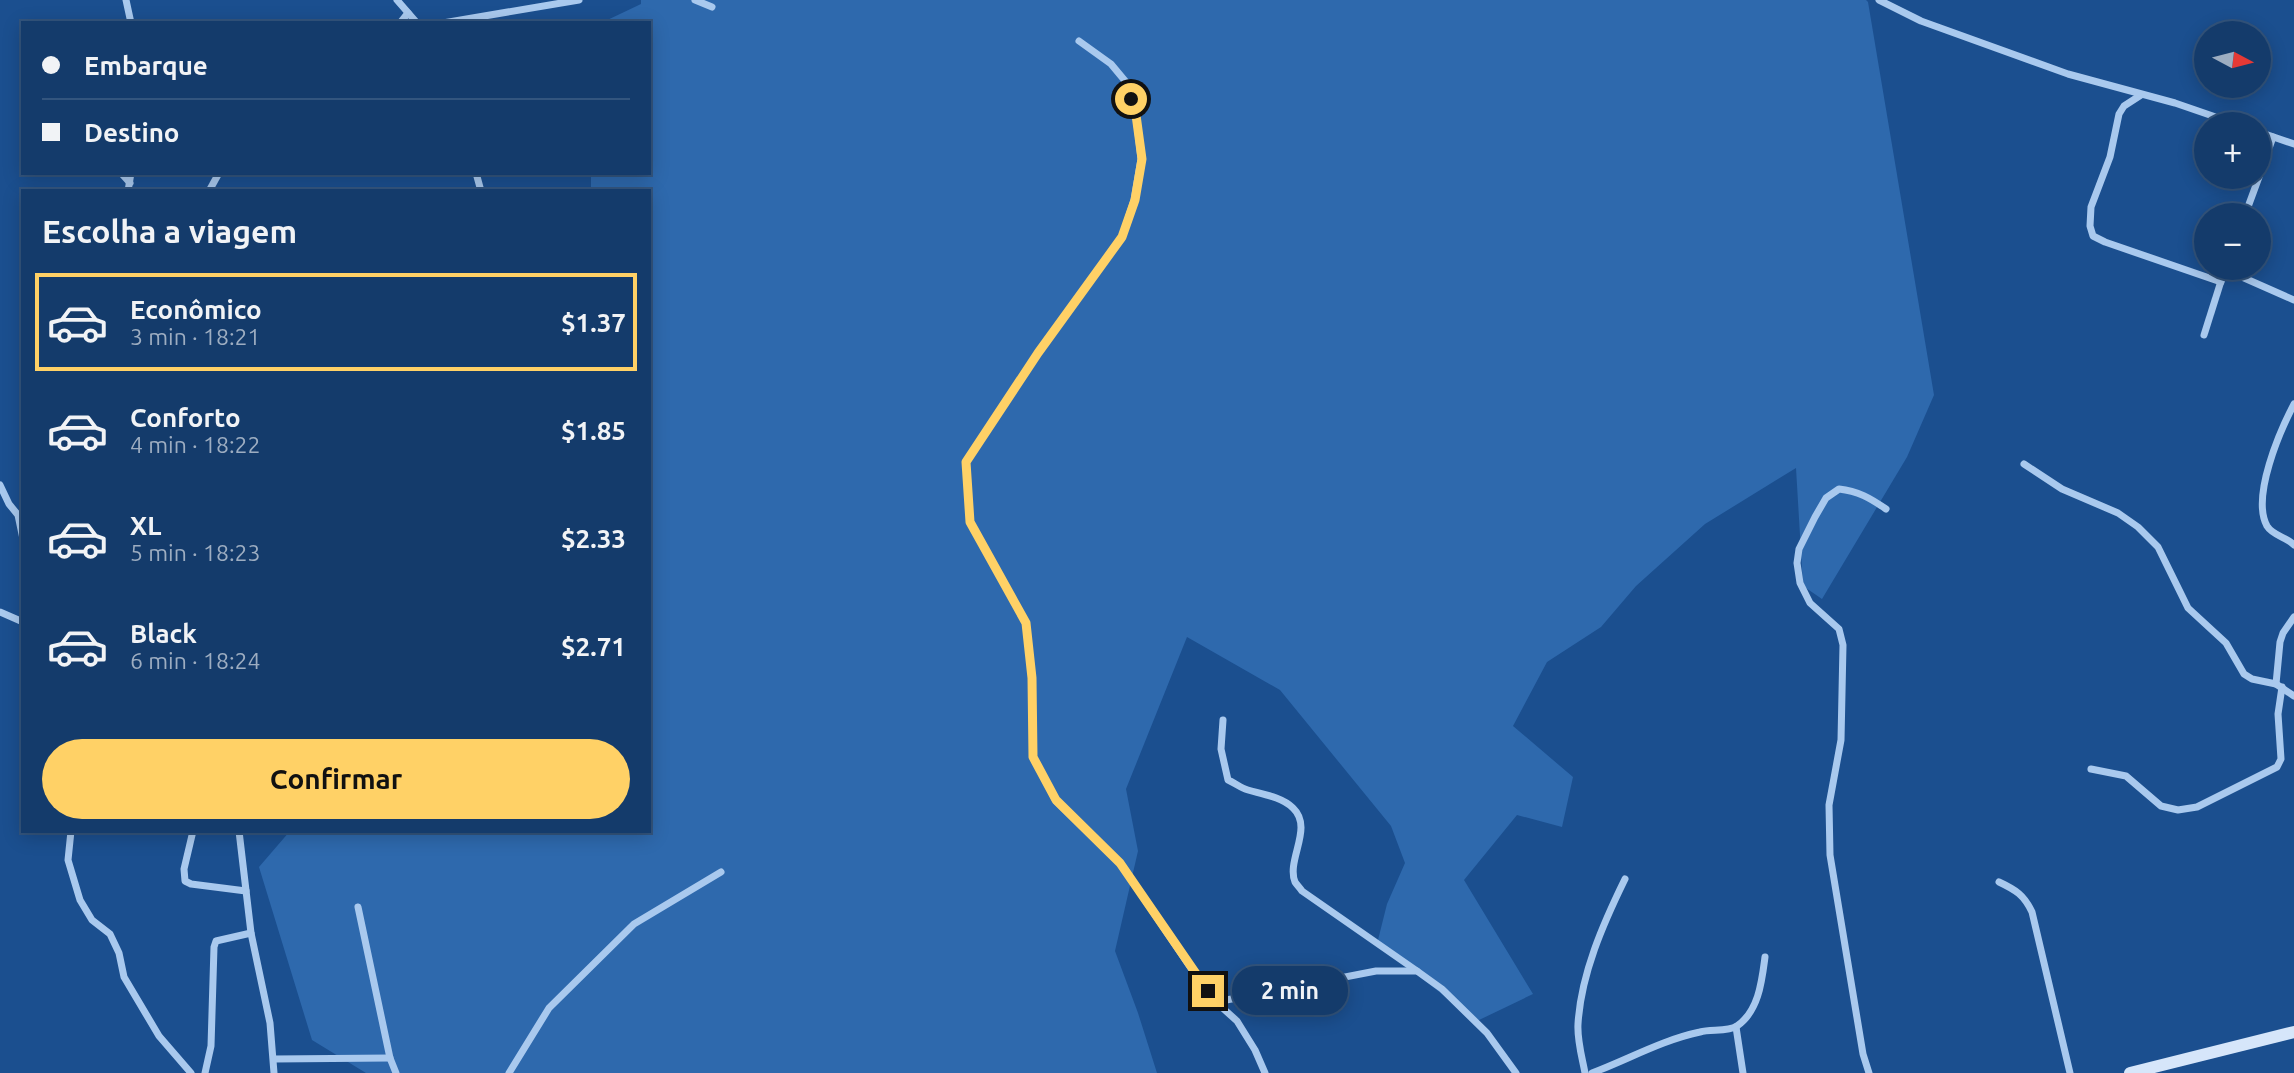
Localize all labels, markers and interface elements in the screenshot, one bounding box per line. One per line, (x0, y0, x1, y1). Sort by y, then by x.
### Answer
north arrow (2194, 21, 2272, 98)
map controls (2194, 21, 2271, 280)
text: Embarque (84, 51, 208, 80)
route start (1115, 83, 1147, 115)
button: + (2194, 112, 2271, 189)
text: Destino (84, 118, 180, 147)
button: − (2194, 203, 2271, 280)
text: Escolha a viagem (42, 213, 297, 249)
icon: car (46, 291, 109, 354)
text: Econômico (130, 295, 262, 324)
text: $1.37 (561, 308, 626, 337)
text: 3 min · 18:21 (130, 324, 261, 349)
icon: car (46, 399, 109, 462)
text: Conforto (130, 403, 241, 432)
text: $1.85 (561, 416, 626, 445)
text: 4 min · 18:22 (130, 432, 261, 457)
icon: car (46, 507, 109, 570)
text: XL (130, 511, 161, 540)
text: $2.33 (561, 524, 626, 553)
text: 5 min · 18:23 (130, 540, 261, 565)
icon: car (46, 615, 109, 678)
text: Black (130, 619, 197, 648)
text: $2.71 (561, 632, 626, 661)
text: 6 min · 18:24 (130, 648, 261, 673)
button: Confirmar (42, 739, 630, 819)
callout: 2 min (1232, 967, 1348, 1016)
route end (1192, 975, 1224, 1007)
text: 2 min (1261, 978, 1319, 1003)

